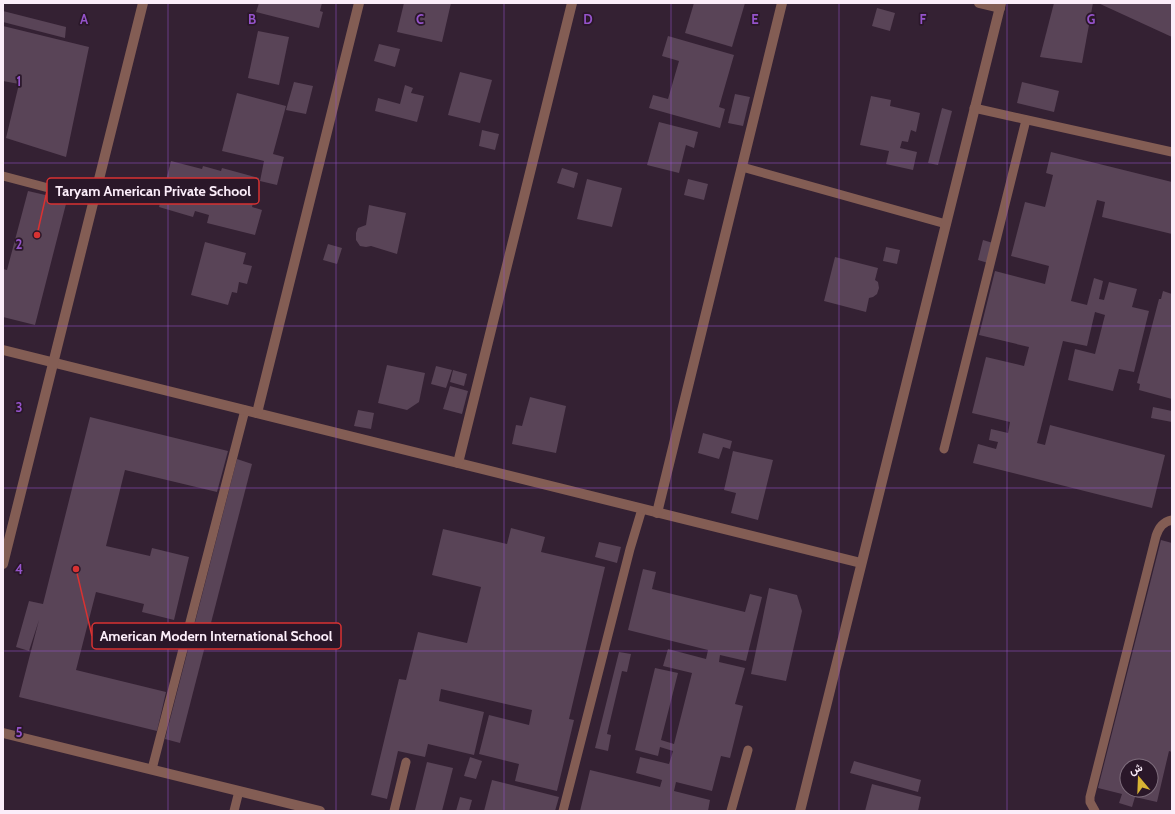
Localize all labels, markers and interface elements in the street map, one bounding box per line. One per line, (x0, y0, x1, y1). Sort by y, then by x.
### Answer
text: A (80, 11, 89, 27)
text: B (248, 11, 256, 27)
text: C (416, 11, 424, 27)
text: D (583, 11, 593, 27)
text: E (751, 11, 759, 27)
text: F (920, 11, 927, 27)
text: G (1087, 11, 1096, 27)
text: 1 (17, 73, 21, 89)
callout: Taryam American Private School (47, 178, 259, 204)
text: Taryam American Private School (55, 182, 251, 200)
text: 2 (16, 236, 23, 252)
text: 3 (15, 399, 23, 415)
text: 4 (15, 561, 23, 577)
callout: American Modern International School (92, 623, 341, 649)
text: American Modern International School (100, 627, 333, 645)
text: 5 (16, 724, 23, 740)
north arrow (1119, 758, 1159, 798)
text: ش (1127, 760, 1144, 777)

